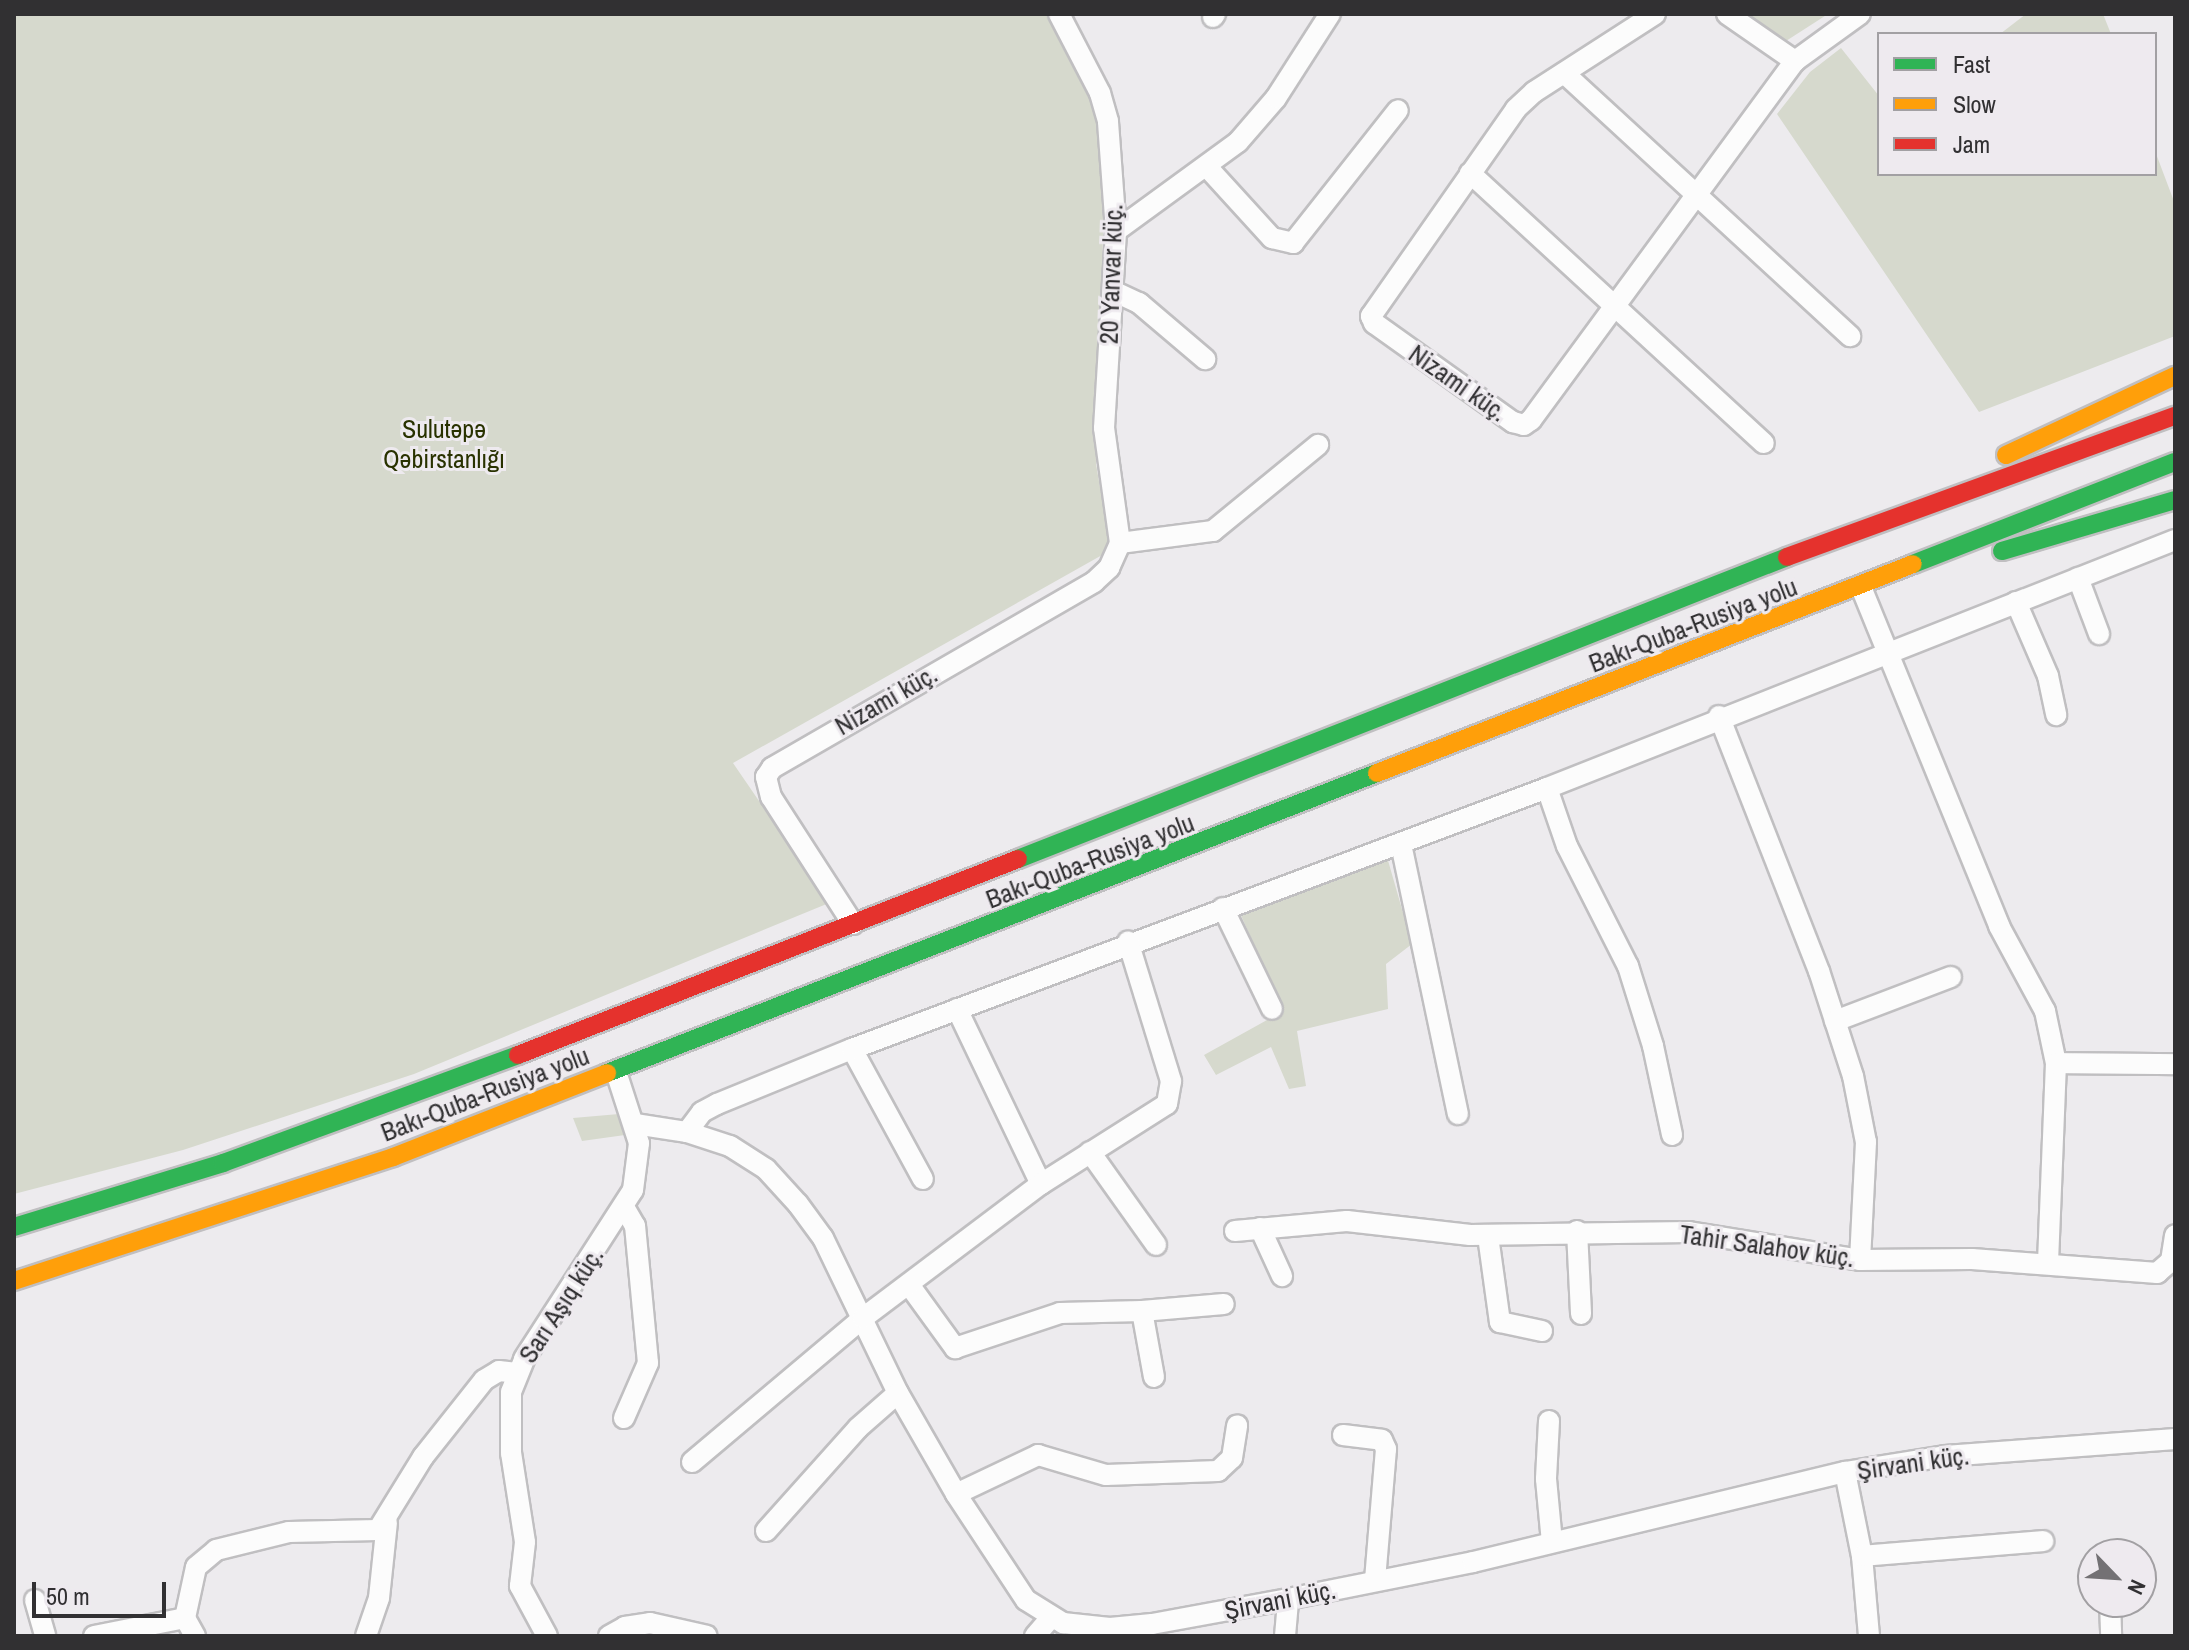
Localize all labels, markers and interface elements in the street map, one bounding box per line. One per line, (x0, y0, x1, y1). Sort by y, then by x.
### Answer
legend (1877, 32, 2157, 176)
text: Fast (1953, 48, 1990, 80)
text: Slow (1953, 88, 1996, 120)
text: Jam (1953, 128, 1990, 160)
street label: 20 Yanvar küç. (1093, 203, 1129, 345)
street label: Nizami küç. (1403, 338, 1513, 428)
park label: Sulutəpə Qəbirstanlığı (383, 413, 505, 474)
street label: Bakı-Quba-Rusiya yolu (1585, 571, 1801, 679)
street label: Nizami küç. (829, 658, 943, 742)
street label: Bakı-Quba-Rusiya yolu (982, 807, 1198, 915)
street label: Bakı-Quba-Rusiya yolu (377, 1040, 593, 1148)
street label: Tahir Salahov küç. (1678, 1218, 1856, 1274)
street label: Sarı Aşıq küç. (512, 1241, 610, 1369)
street label: Şirvani küç. (1855, 1440, 1971, 1486)
north arrow (2077, 1538, 2157, 1618)
scale bar (36, 1566, 170, 1616)
street label: Şirvani küç. (1222, 1574, 1338, 1626)
text: N (2121, 1575, 2153, 1600)
text: 50 m (46, 1580, 90, 1612)

